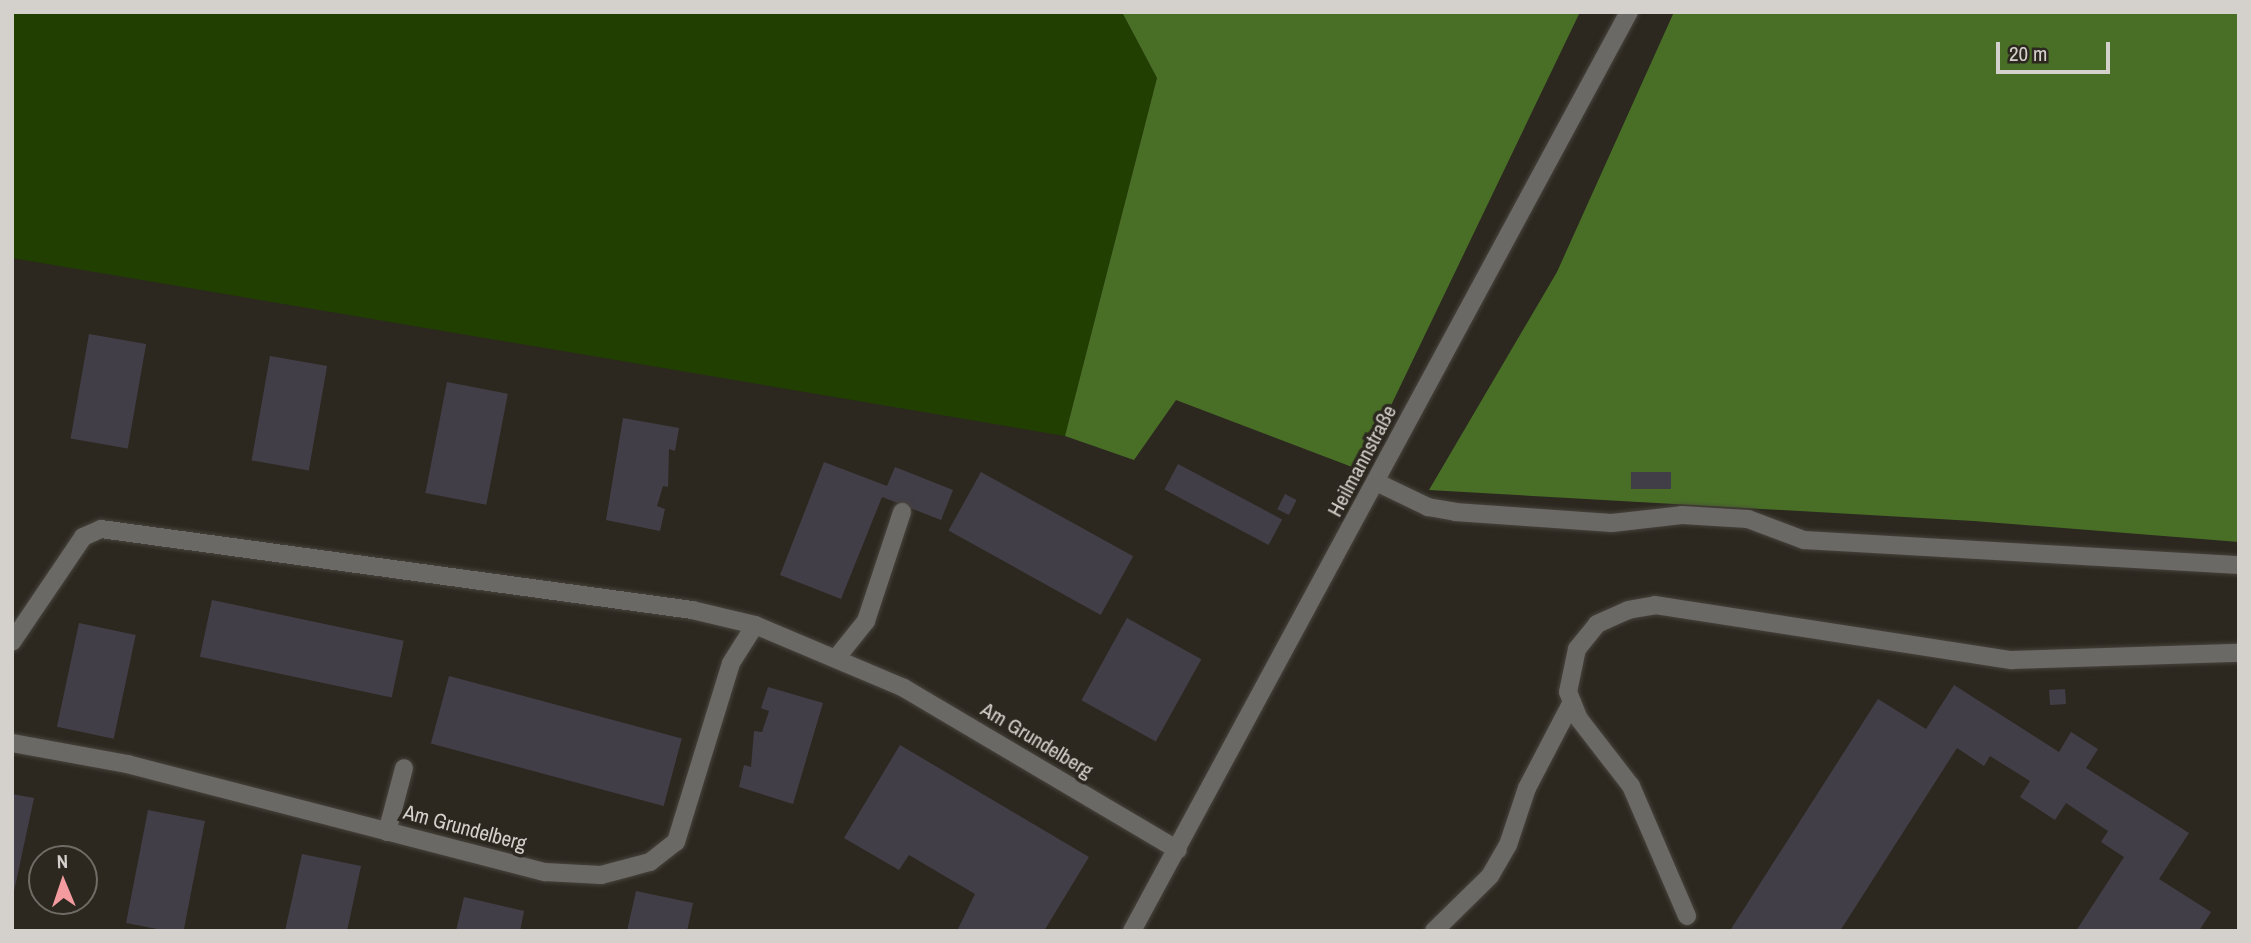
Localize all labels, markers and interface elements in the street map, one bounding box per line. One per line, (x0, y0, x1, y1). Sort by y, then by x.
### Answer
scale bar (1999, 28, 2113, 72)
text: 20 m (2009, 39, 2047, 68)
street label: Heilmannstraße (1322, 401, 1402, 521)
street label: Am Grundelberg (976, 697, 1098, 783)
street label: Am Grundelberg (401, 799, 529, 857)
north arrow (28, 845, 98, 915)
text: N (56, 848, 68, 874)

